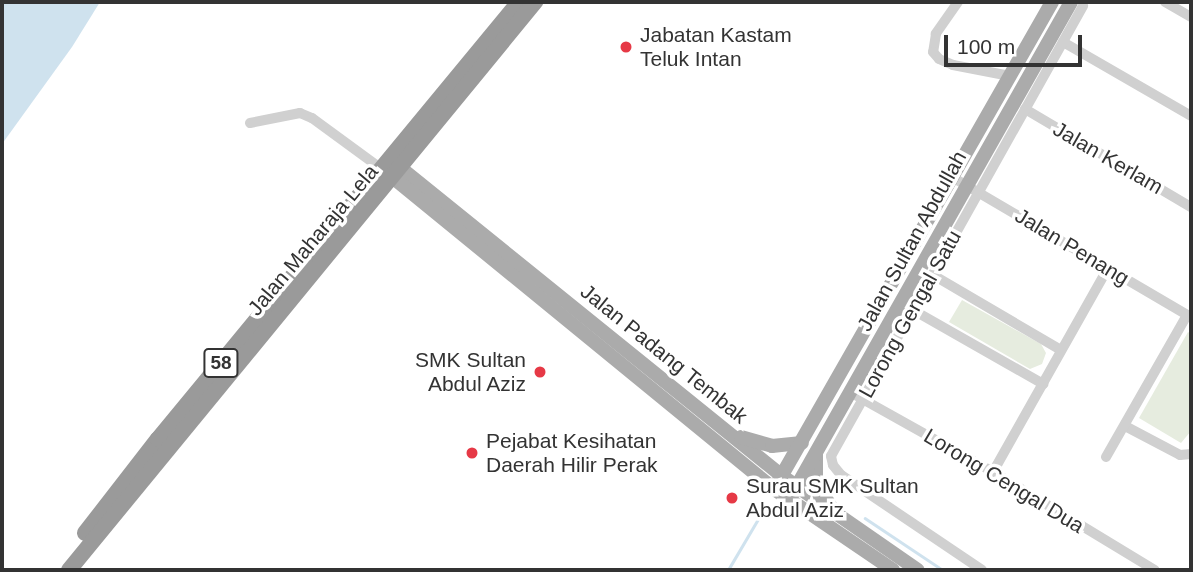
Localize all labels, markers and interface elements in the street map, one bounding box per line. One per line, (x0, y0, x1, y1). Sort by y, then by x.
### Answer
scale bar (948, 21, 1086, 65)
place label: Jabatan Kastam Teluk Intan (640, 22, 792, 72)
text: 100 m (957, 35, 1015, 58)
marker: Jabatan Kastam Teluk Intan (618, 39, 634, 55)
street label: Jalan Kerlam (1049, 116, 1167, 200)
street label: Jalan Sultan Abdullah (852, 146, 972, 336)
street label: Jalan Maharaja Lela (243, 159, 383, 321)
street label: Jalan Penang (1010, 203, 1134, 291)
street label: Lorong Gengal Satu (853, 226, 967, 402)
street label: Jalan Padang Tembak (575, 279, 753, 429)
place label: SMK Sultan Abdul Aziz (415, 347, 526, 397)
road number: 58 (202, 348, 240, 378)
marker: SMK Sultan Abdul Aziz (532, 364, 548, 380)
street label: Lorong Cengal Dua (919, 423, 1089, 539)
place label: Pejabat Kesihatan Daerah Hilir Perak (486, 428, 658, 478)
marker: Pejabat Kesihatan Daerah Hilir Perak (464, 445, 480, 461)
place label: Surau SMK Sultan Abdul Aziz (746, 473, 919, 523)
marker: Surau SMK Sultan Abdul Aziz (724, 490, 740, 506)

